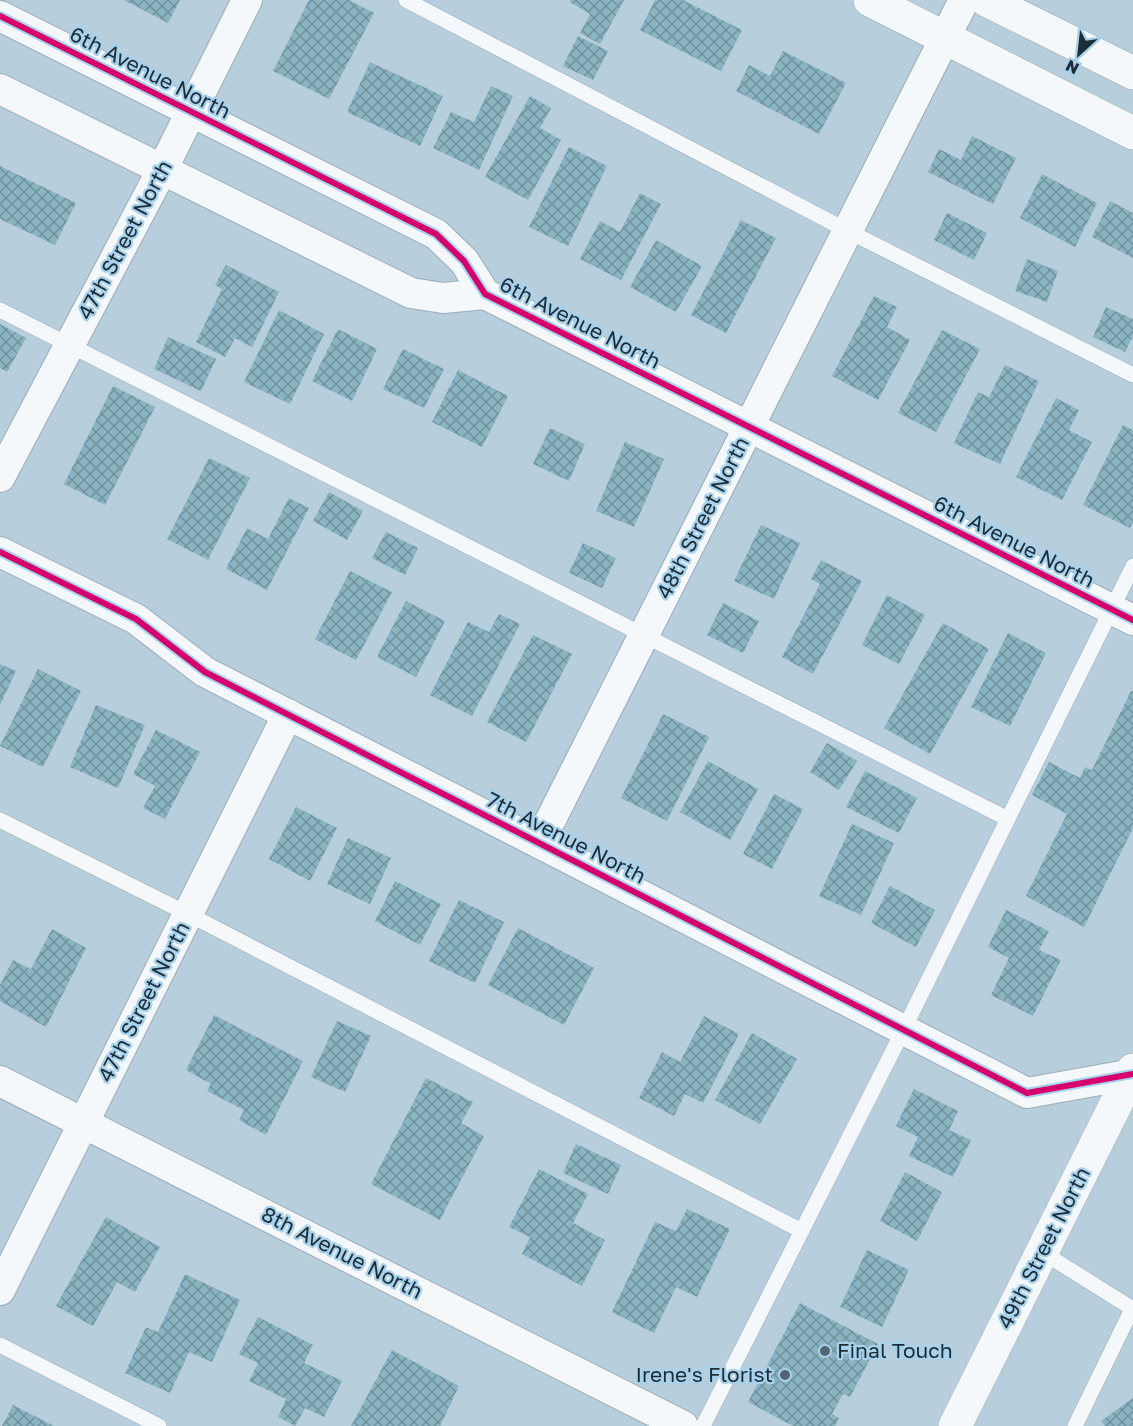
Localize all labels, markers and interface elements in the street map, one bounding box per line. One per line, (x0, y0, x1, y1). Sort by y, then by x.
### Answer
street label: 6th Avenue North (66, 20, 235, 124)
north arrow (1049, 24, 1109, 84)
text: N (1062, 56, 1082, 79)
street label: 47th Street North (71, 156, 177, 324)
street label: 6th Avenue North (496, 270, 665, 374)
street label: 48th Street North (650, 432, 754, 603)
street label: 6th Avenue North (930, 489, 1099, 593)
street label: 7th Avenue North (482, 786, 651, 889)
street label: 47th Street North (91, 917, 195, 1086)
street label: 49th Street North (991, 1162, 1095, 1333)
street label: 8th Avenue North (258, 1200, 427, 1304)
place label: Final Touch (837, 1337, 953, 1363)
marker: Final Touch (818, 1344, 832, 1358)
place label: Irene's Florist (635, 1361, 773, 1387)
marker: Irene's Florist (778, 1368, 792, 1382)

